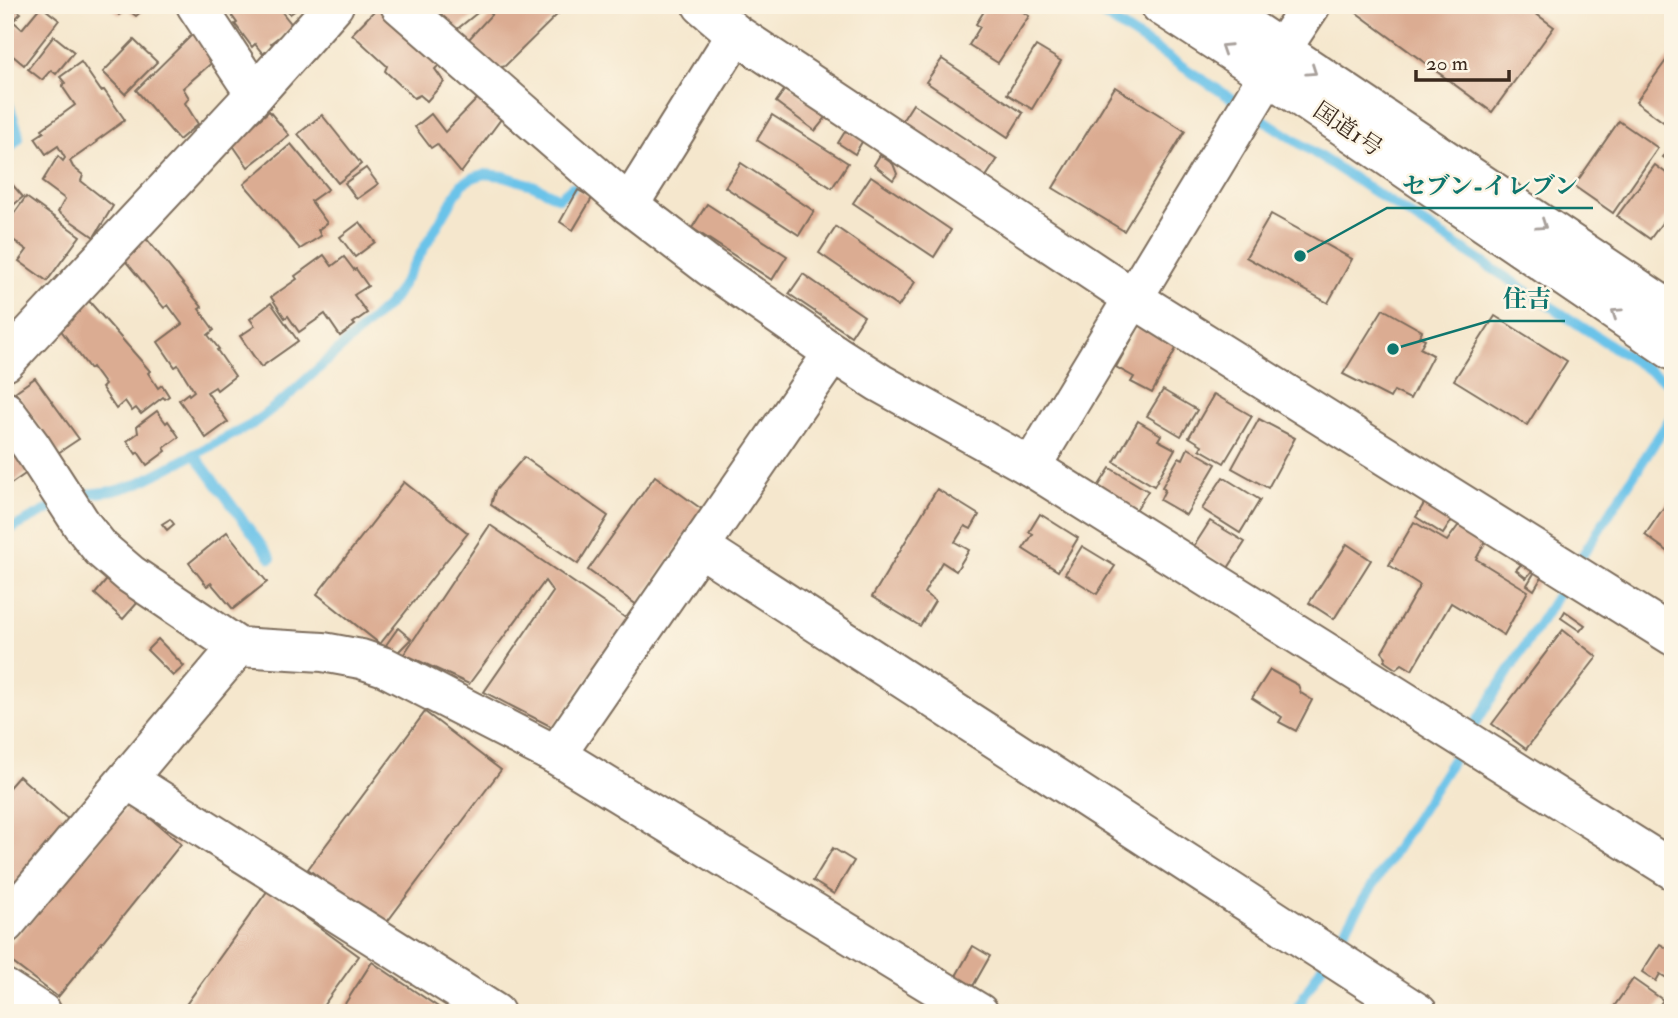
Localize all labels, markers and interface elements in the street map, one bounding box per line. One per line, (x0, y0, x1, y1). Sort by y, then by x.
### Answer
scale bar (1416, 38, 1508, 82)
one-way arrow (1220, 43, 1233, 56)
text: 20 m (1426, 50, 1468, 77)
one-way arrow (1305, 63, 1318, 76)
street label: 国道1号 (1308, 95, 1388, 163)
callout: セブン-イレブン (1387, 163, 1593, 208)
text: セブン-イレブン (1402, 171, 1578, 202)
one-way arrow (1534, 216, 1547, 229)
callout: 住吉 (1489, 276, 1565, 321)
text: 住吉 (1503, 284, 1551, 315)
one-way arrow (1611, 308, 1624, 321)

